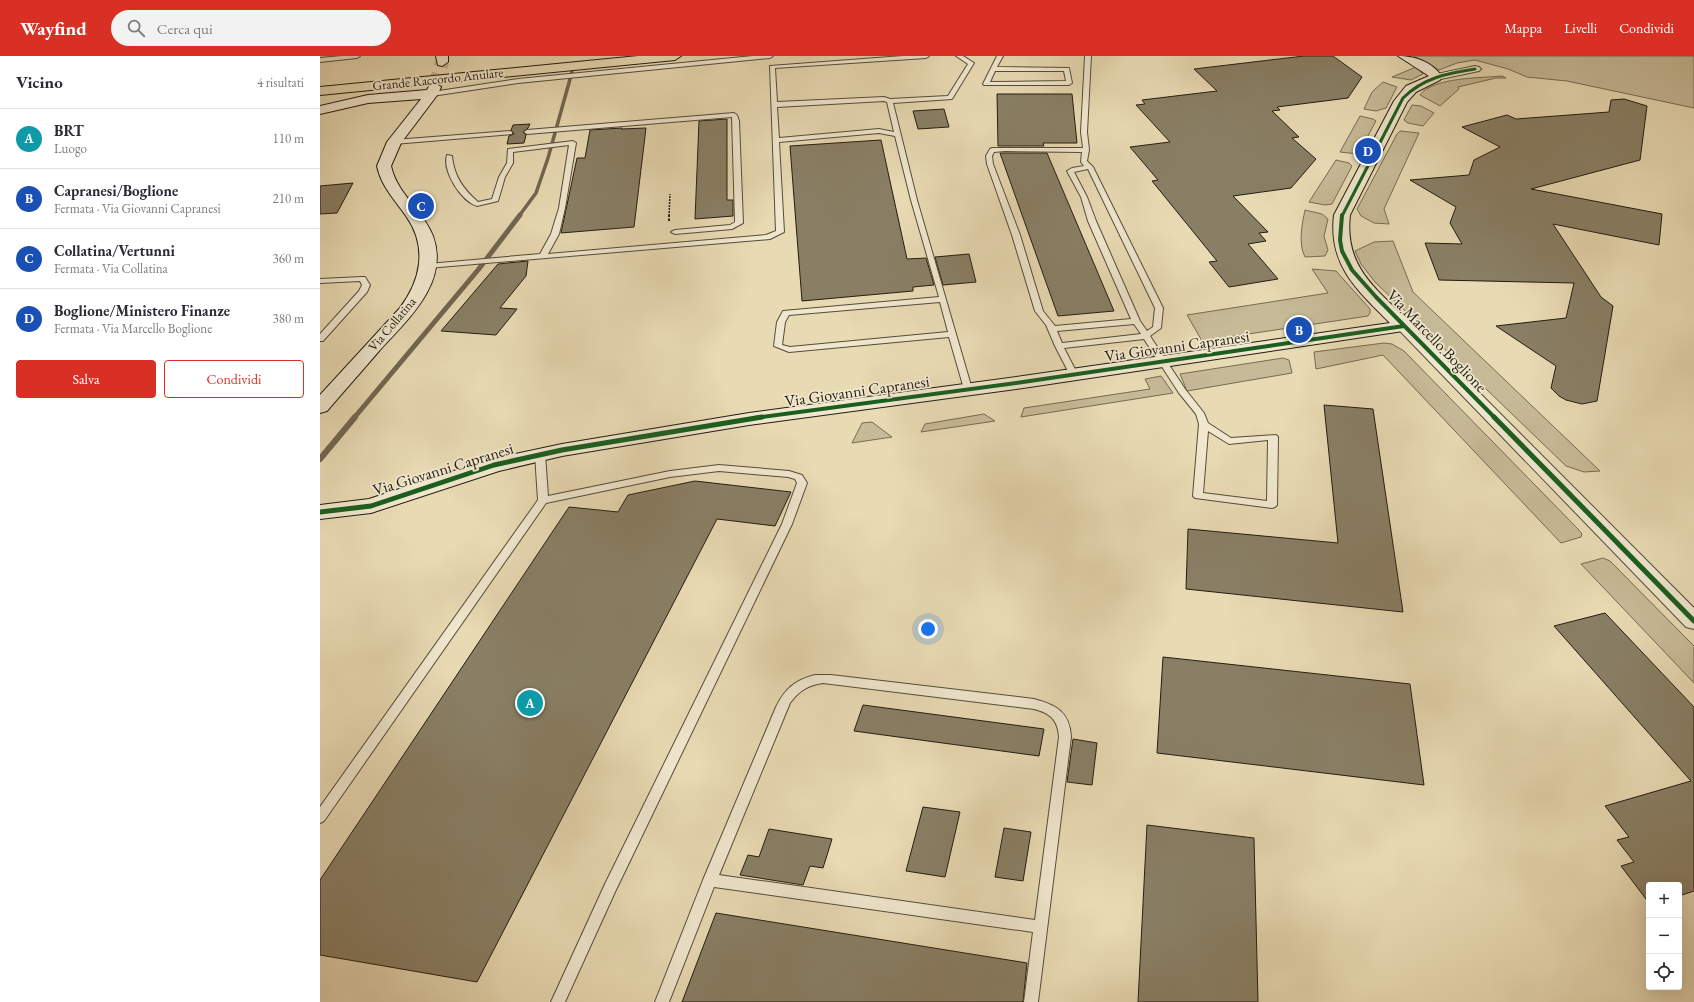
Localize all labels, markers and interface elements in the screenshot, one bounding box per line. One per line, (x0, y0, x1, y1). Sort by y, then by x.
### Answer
search box (111, 10, 391, 46)
text: Wayfind (20, 16, 87, 41)
icon: search (125, 17, 147, 39)
text: Cerca qui (157, 19, 213, 38)
text: Mappa (1504, 19, 1542, 37)
text: Livelli (1564, 19, 1597, 37)
text: Condividi (1619, 19, 1674, 37)
street label: Grande Raccordo Anulare (372, 64, 504, 94)
text: Vicino (16, 71, 63, 93)
text: 4 risultati (257, 74, 304, 91)
text: BRT (54, 121, 84, 140)
text: A (24, 130, 34, 147)
text: 110 m (273, 130, 304, 147)
pin: D (1355, 136, 1381, 166)
text: Luogo (54, 140, 87, 157)
text: Capranesi/Boglione (54, 181, 178, 200)
text: B (25, 190, 33, 207)
text: 210 m (273, 190, 304, 207)
pin: C (408, 191, 434, 221)
text: Fermata · Via Giovanni Capranesi (54, 200, 221, 217)
text: Collatina/Vertunni (54, 241, 175, 260)
text: C (24, 250, 34, 267)
text: 360 m (273, 250, 304, 267)
text: Fermata · Via Collatina (54, 260, 168, 277)
street label: Via Marcello Boglione (1382, 285, 1492, 397)
street label: Via Collatina (364, 293, 420, 355)
text: Boglione/Ministero Finanze (54, 301, 230, 320)
text: D (24, 310, 34, 327)
text: 380 m (273, 310, 304, 327)
pin: B (1286, 315, 1312, 345)
text: Fermata · Via Marcello Boglione (54, 320, 212, 337)
street label: Via Giovanni Capranesi (1103, 325, 1251, 367)
button: Salva (16, 360, 156, 398)
button: Condividi (164, 360, 304, 398)
street label: Via Giovanni Capranesi (783, 370, 931, 412)
street label: Via Giovanni Capranesi (370, 438, 516, 500)
your location (918, 619, 938, 639)
pin: A (517, 688, 543, 718)
map controls (1646, 882, 1682, 990)
button: + (1646, 882, 1682, 918)
button: − (1646, 918, 1682, 954)
button: locate (1646, 954, 1682, 990)

